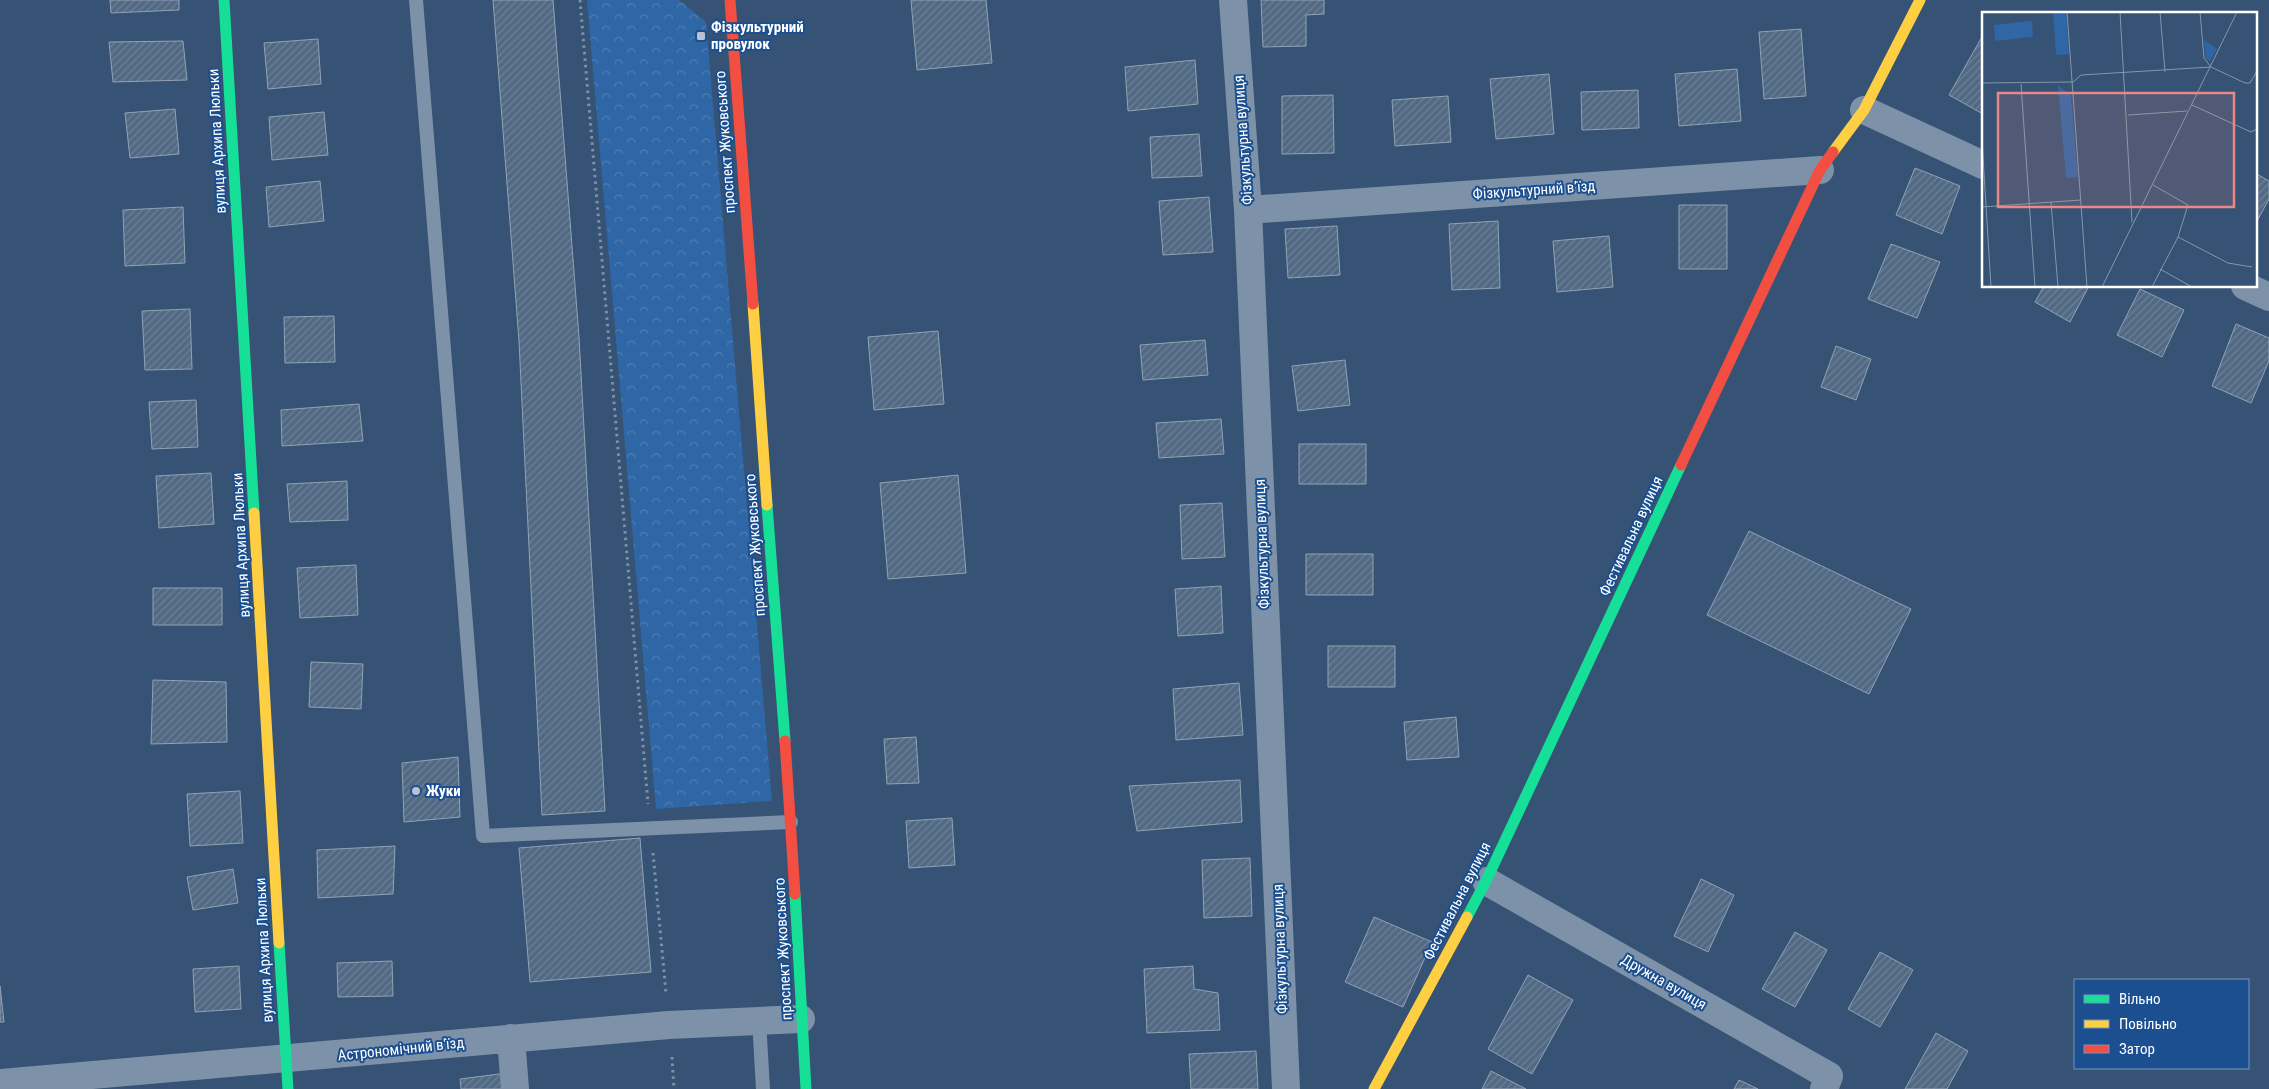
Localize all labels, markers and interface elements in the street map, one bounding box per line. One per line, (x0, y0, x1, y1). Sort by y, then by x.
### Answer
inset map (1982, 12, 2256, 288)
place label: Фізкультурний провулок (711, 18, 804, 53)
marker: Фізкультурний провулок (695, 30, 707, 42)
street label: вулиця Архипа Люльки (204, 68, 230, 214)
street label: проспект Жуковського (711, 70, 739, 214)
street label: Фізкультурна вулиця (1229, 75, 1257, 205)
street label: Фізкультурний в’їзд (1472, 177, 1596, 203)
street label: вулиця Архипа Люльки (228, 472, 254, 618)
street label: проспект Жуковського (741, 473, 769, 617)
street label: Фестивальна вулиця (1595, 473, 1667, 599)
street label: Фізкультурна вулиця (1251, 479, 1273, 609)
place label: Жуки (426, 782, 461, 800)
marker: Жуки (410, 785, 422, 797)
street label: Фестивальна вулиця (1419, 839, 1495, 963)
street label: вулиця Архипа Люльки (251, 877, 277, 1023)
street label: проспект Жуковського (770, 877, 796, 1021)
street label: Фізкультурна вулиця (1269, 884, 1291, 1014)
street label: Дружна вулиця (1618, 950, 1710, 1014)
legend (2074, 979, 2249, 1069)
text: Вільно (2119, 990, 2161, 1008)
text: Повільно (2119, 1015, 2177, 1033)
street label: Астрономічний в'їзд (337, 1033, 465, 1065)
text: Затор (2119, 1040, 2155, 1058)

